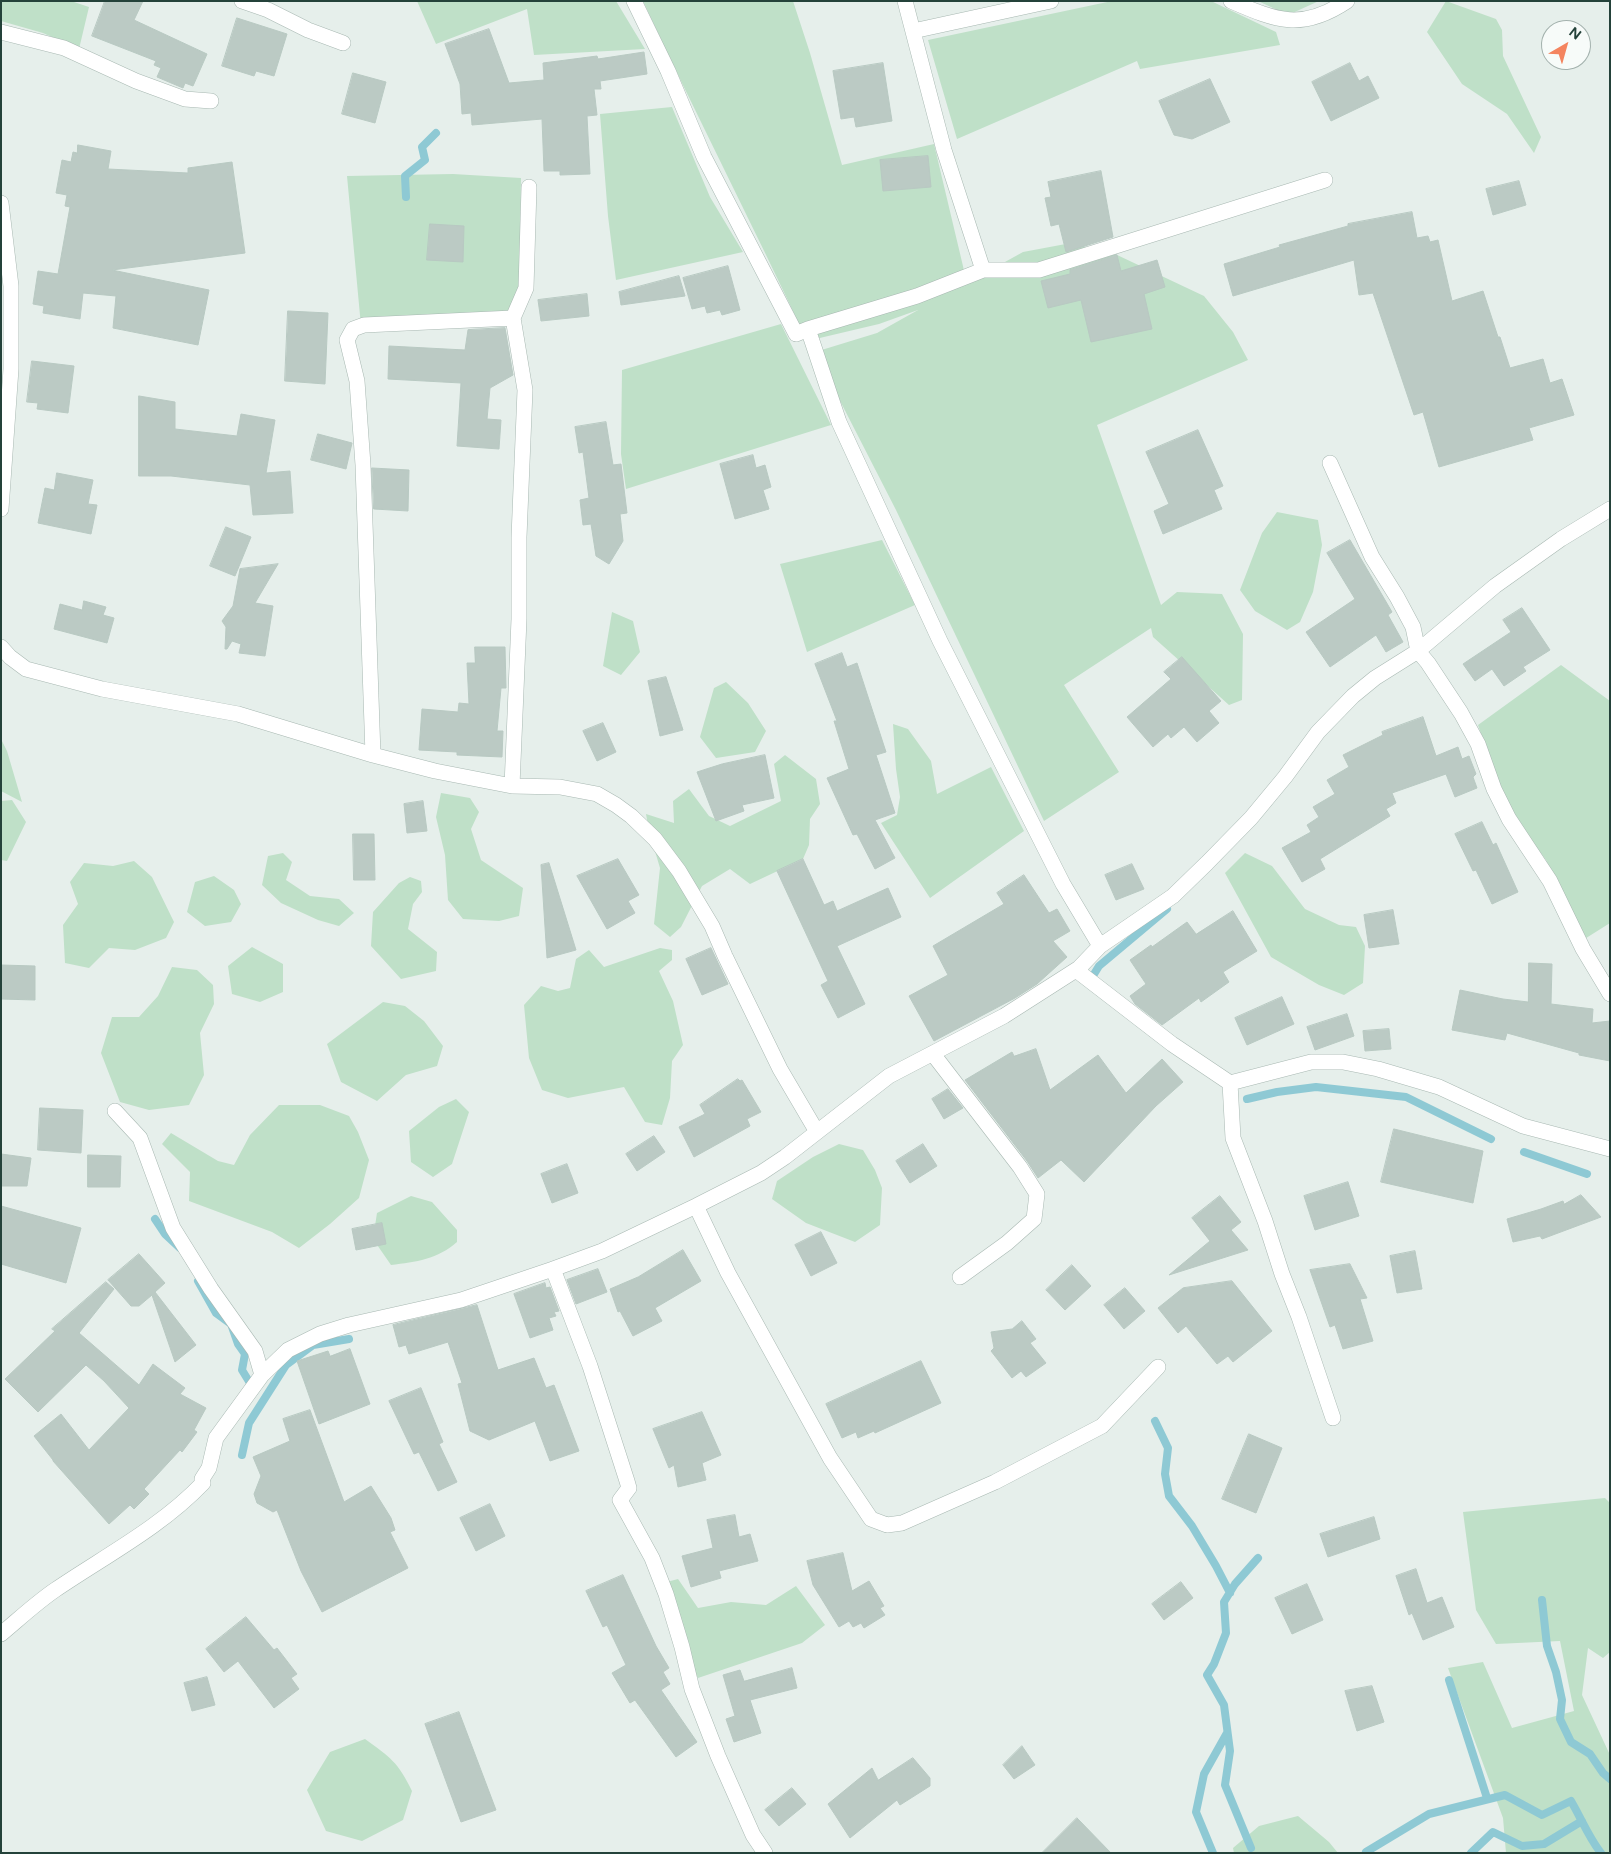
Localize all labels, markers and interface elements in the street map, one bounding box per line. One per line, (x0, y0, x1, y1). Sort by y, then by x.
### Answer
north arrow (1541, 20, 1591, 70)
text: N (1565, 24, 1584, 44)

